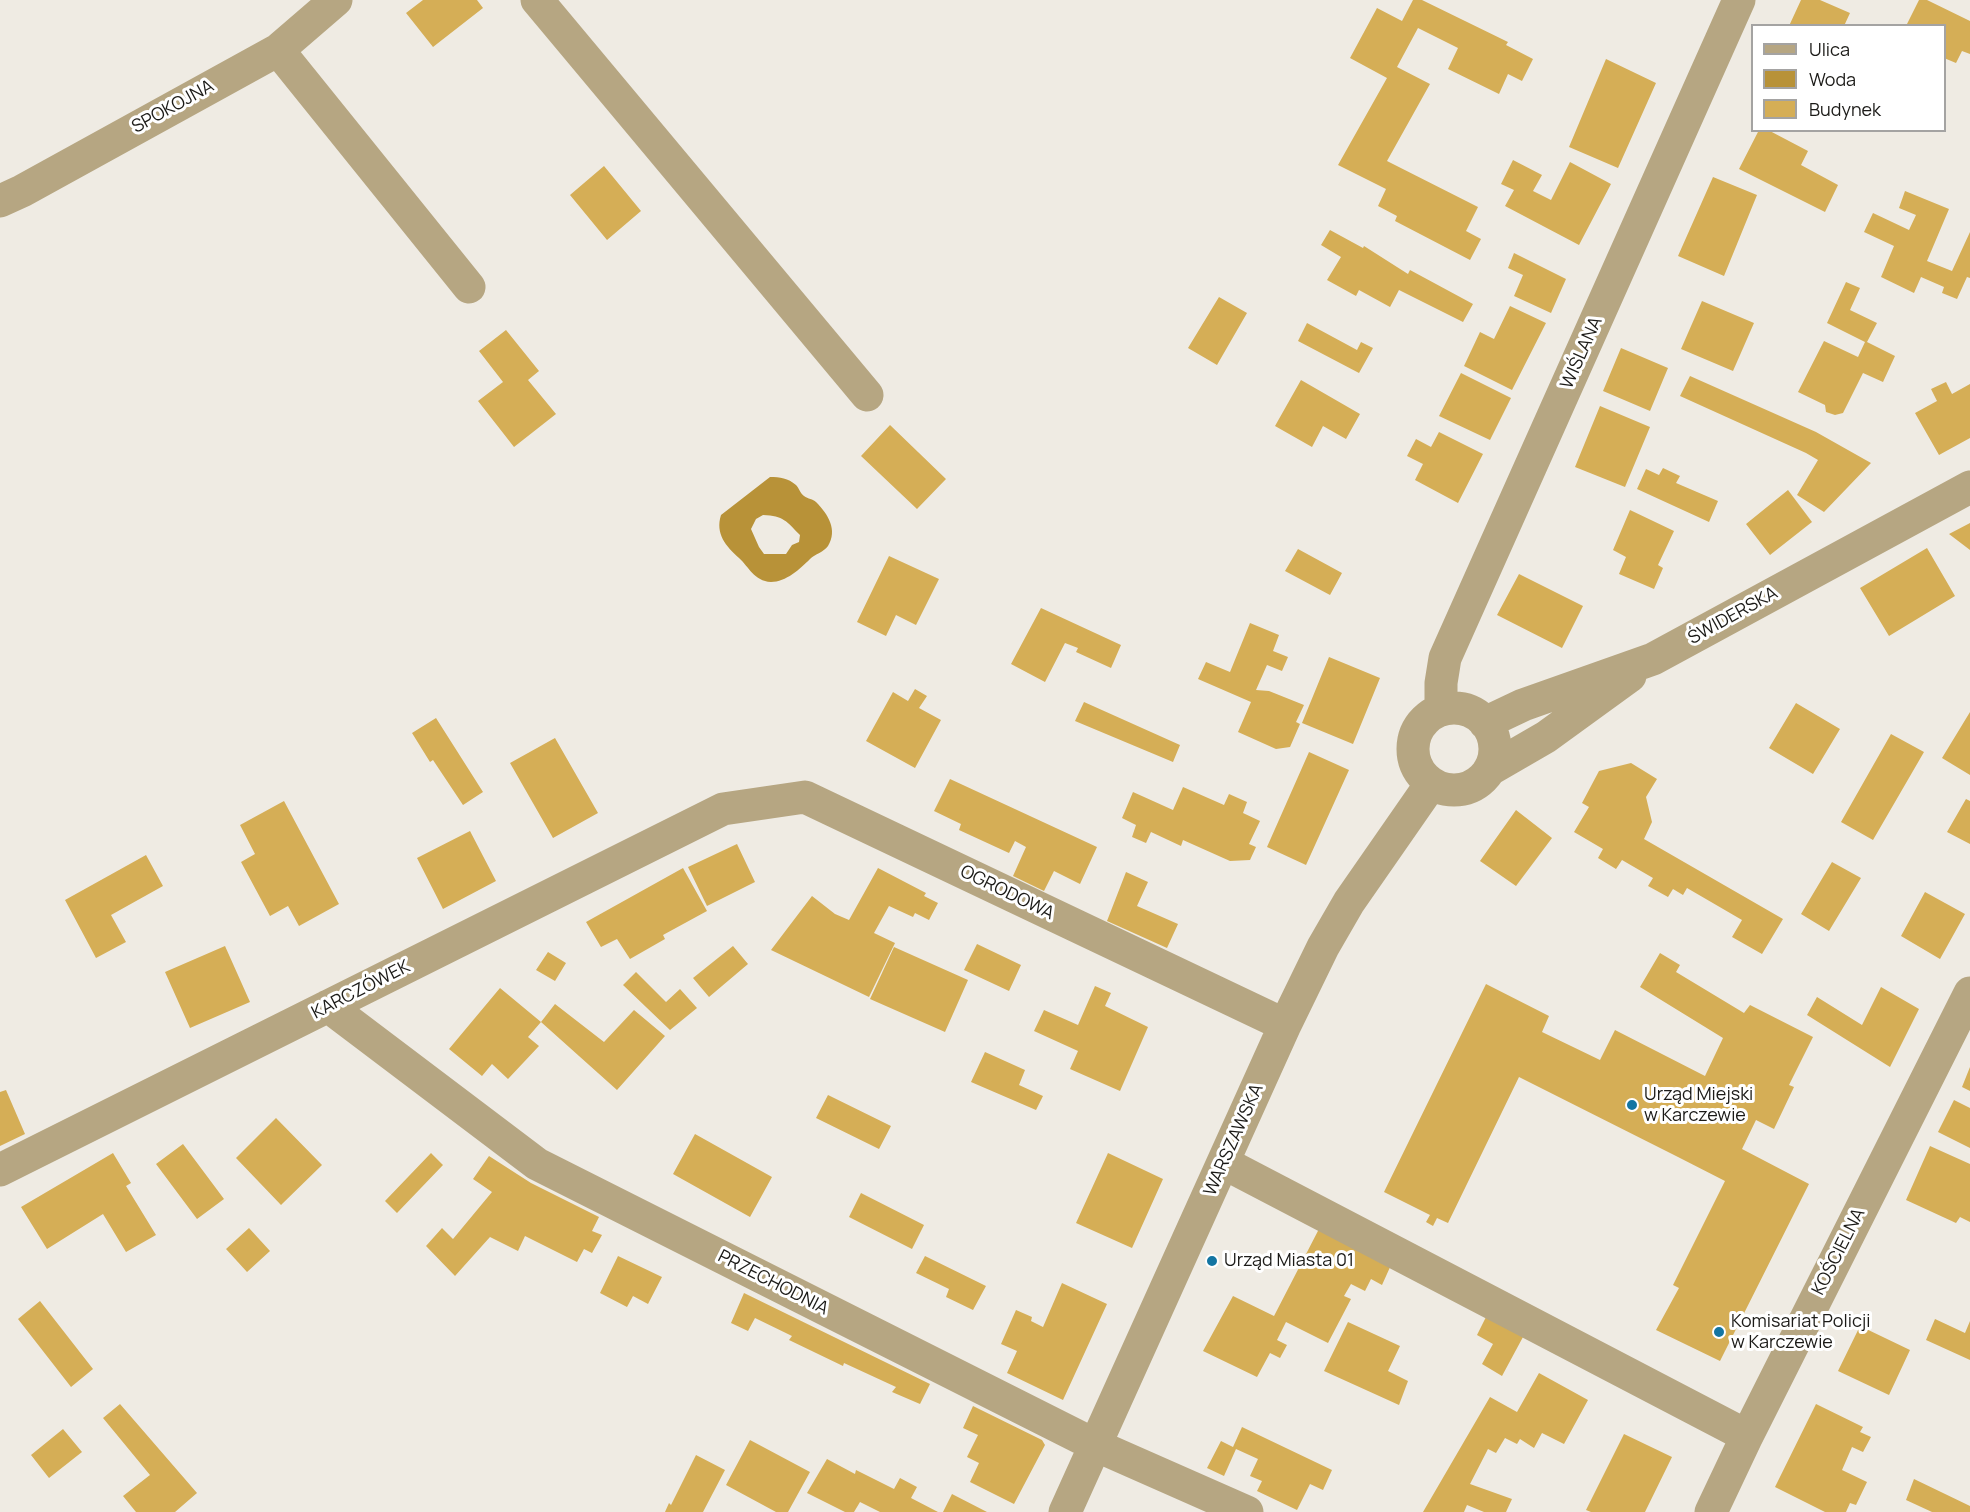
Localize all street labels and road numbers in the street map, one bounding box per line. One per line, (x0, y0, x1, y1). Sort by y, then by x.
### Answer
street label: SPOKOJNA (128, 76, 218, 138)
street label: WIŚLANA (1557, 314, 1607, 392)
street label: ŚWIDERSKA (1684, 583, 1782, 649)
street label: OGRODOWA (957, 861, 1057, 925)
street label: KARCZÓWEK (308, 956, 414, 1024)
street label: WARSZAWSKA (1200, 1081, 1268, 1199)
street label: KOŚCIELNA (1808, 1205, 1870, 1299)
street label: PRZECHODNIA (714, 1246, 832, 1320)

